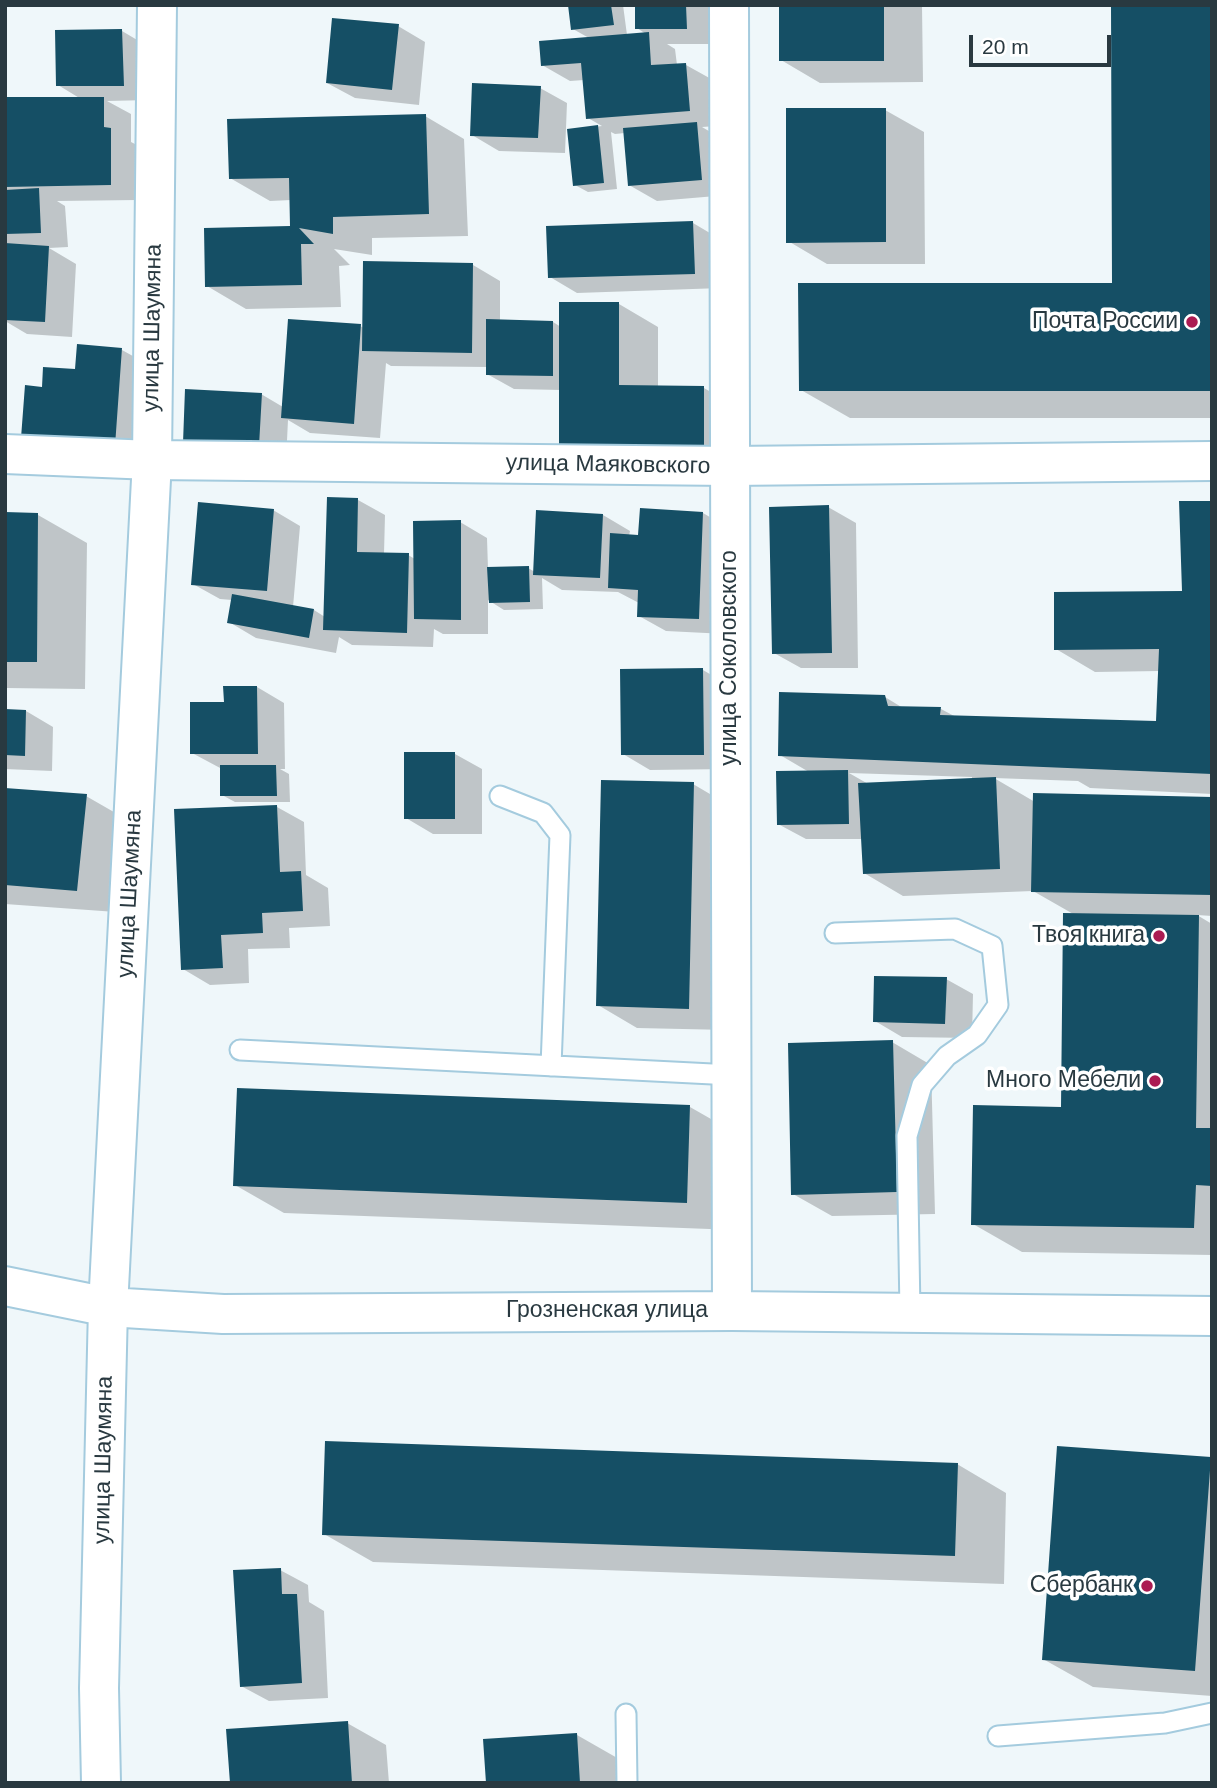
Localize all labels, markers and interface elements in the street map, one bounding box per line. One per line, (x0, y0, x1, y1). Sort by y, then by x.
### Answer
scale bar (972, 21, 1114, 65)
text: 20 m (982, 35, 1029, 58)
street label: улица Шаумяна (138, 244, 168, 412)
place label: Почта России (1032, 308, 1178, 336)
marker: Почта России (1184, 314, 1200, 330)
street label: улица Маяковского (505, 449, 711, 481)
street label: улица Соколовского (716, 550, 744, 766)
street label: улица Шаумяна (112, 809, 148, 979)
place label: Твоя книга (1032, 922, 1145, 950)
marker: Твоя книга (1151, 928, 1167, 944)
place label: Много Мебели (986, 1067, 1141, 1095)
marker: Много Мебели (1147, 1073, 1163, 1089)
street label: Грозненская улица (506, 1297, 708, 1325)
street label: улица Шаумяна (89, 1376, 119, 1544)
place label: Сбербанк (1030, 1572, 1133, 1600)
marker: Сбербанк (1139, 1578, 1155, 1594)

